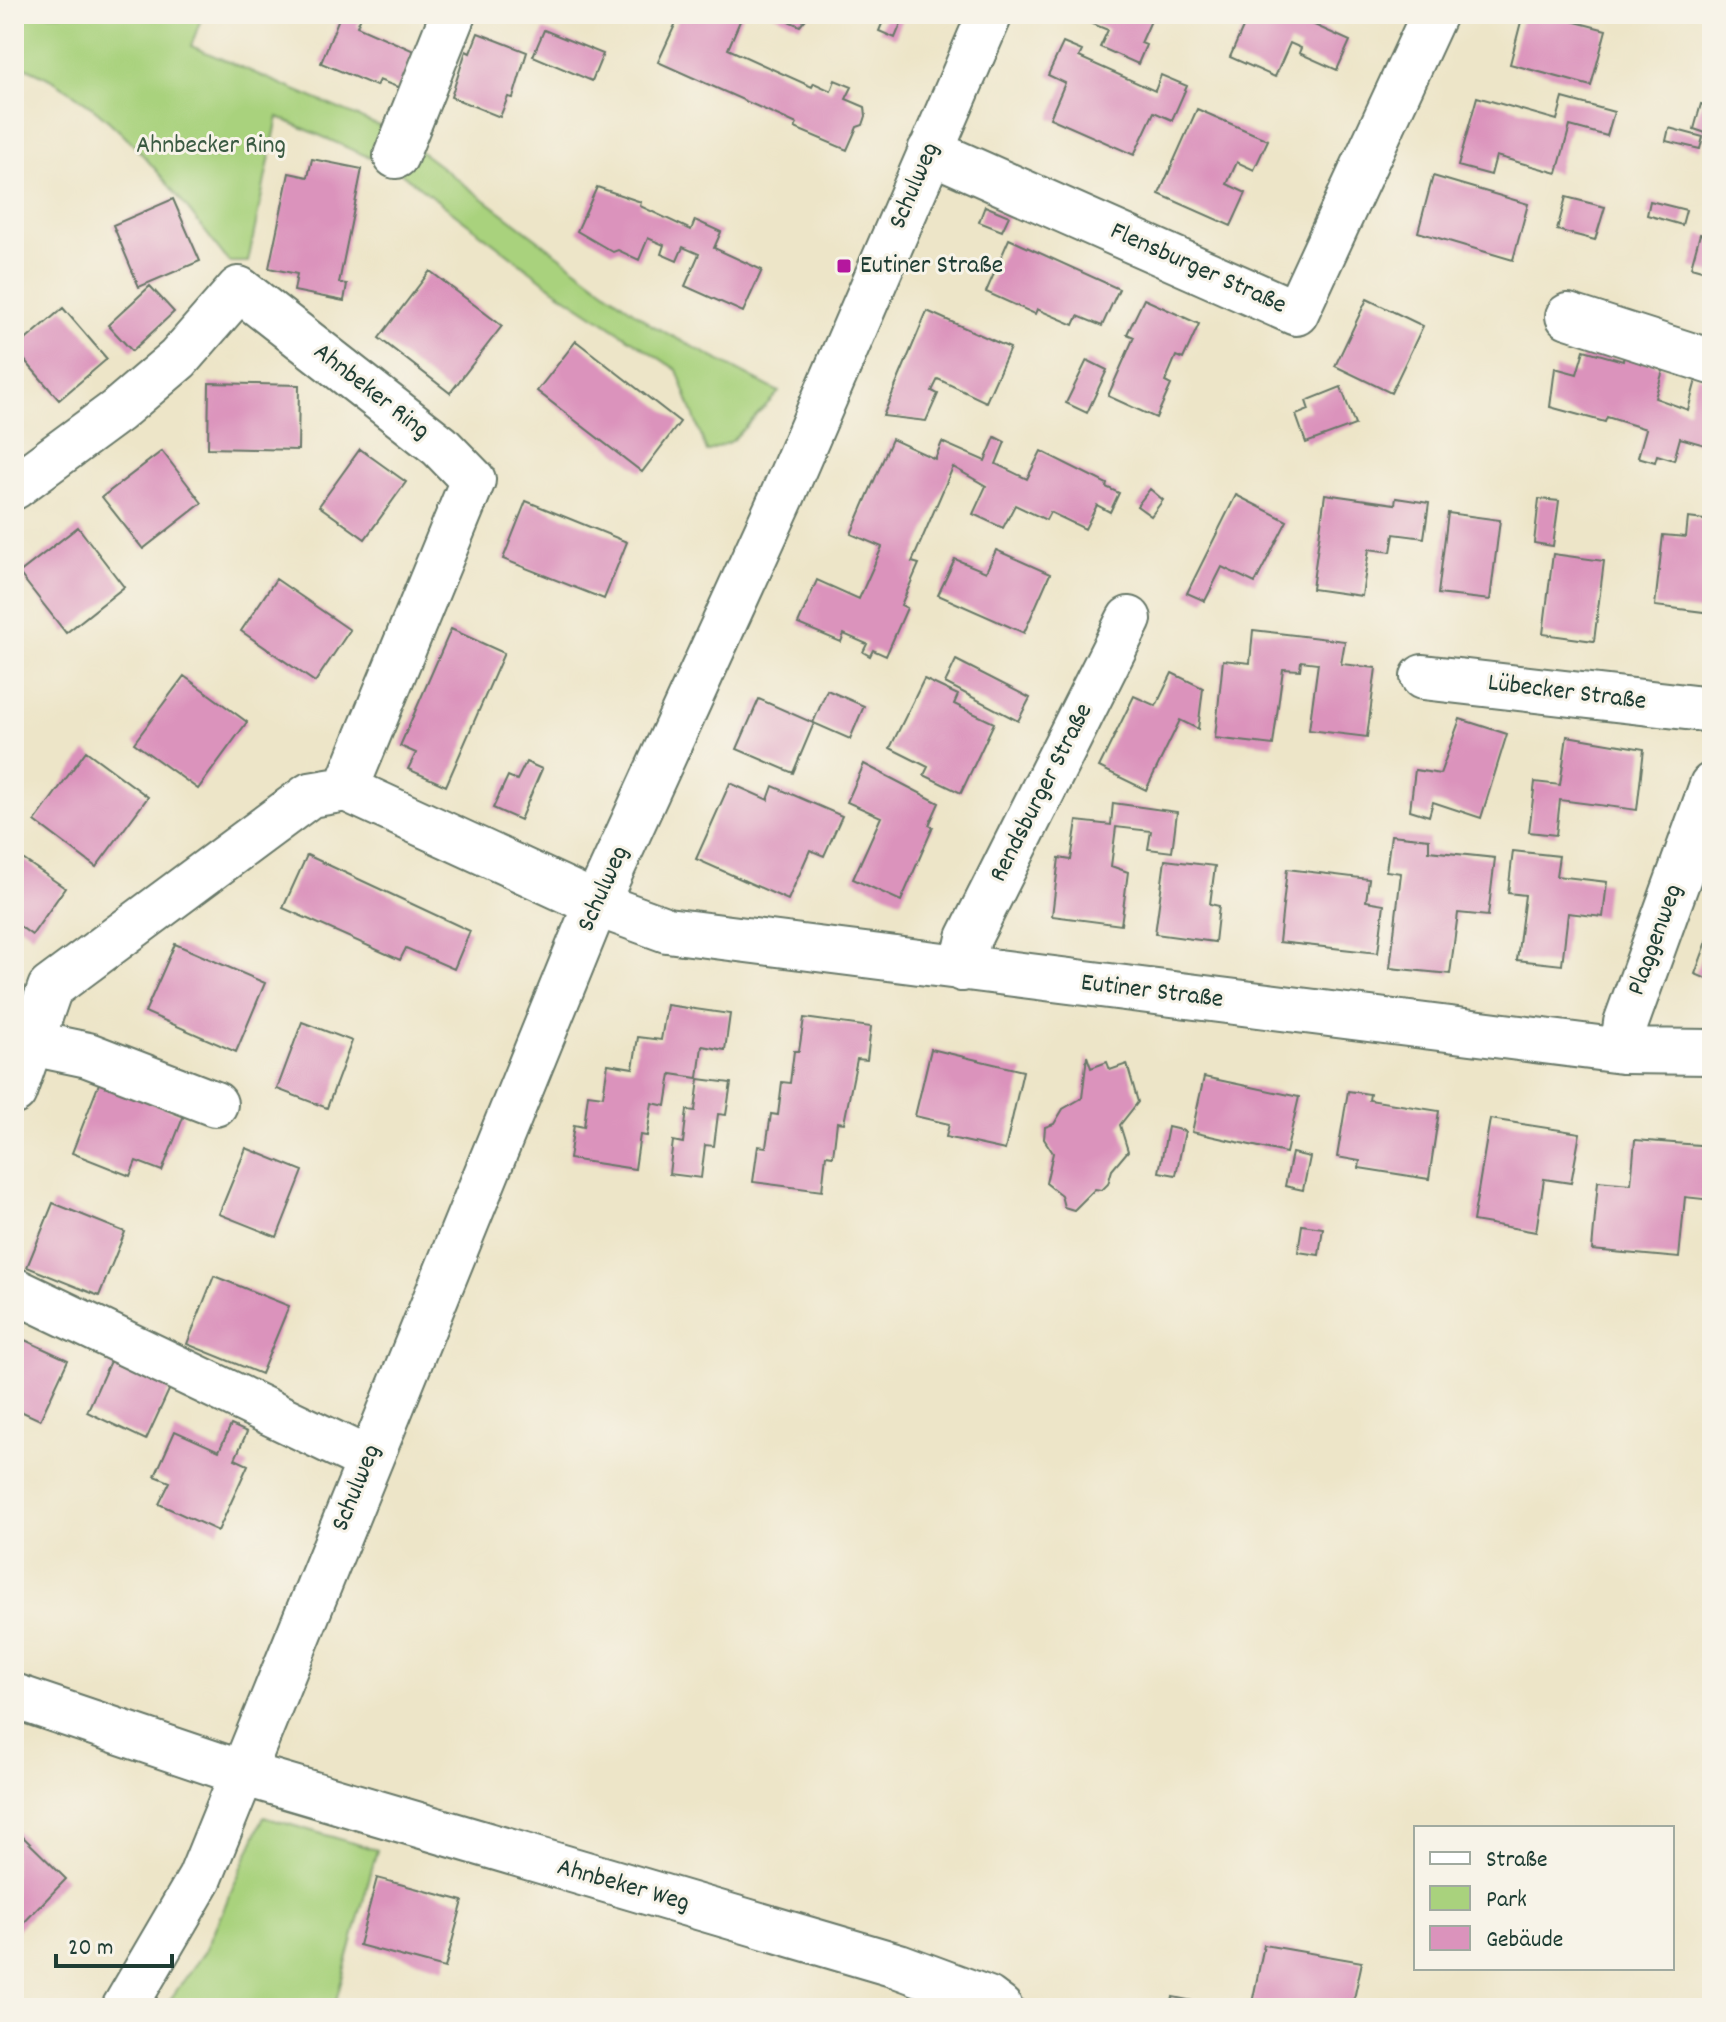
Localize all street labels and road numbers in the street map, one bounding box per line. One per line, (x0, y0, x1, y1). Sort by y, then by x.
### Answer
street label: Schulweg (880, 137, 950, 235)
street label: Flensburger Straße (1104, 214, 1292, 324)
street label: Ahnbeker Ring (305, 335, 437, 449)
street label: Lübecker Straße (1486, 665, 1648, 721)
street label: Rendsburger Straße (981, 697, 1103, 889)
street label: Schulweg (569, 840, 639, 938)
street label: Plaggenweg (1619, 879, 1693, 1001)
street label: Eutiner Straße (1079, 965, 1225, 1019)
street label: Schulweg (323, 1439, 391, 1537)
street label: Ahnbeker Weg (552, 1849, 694, 1923)

